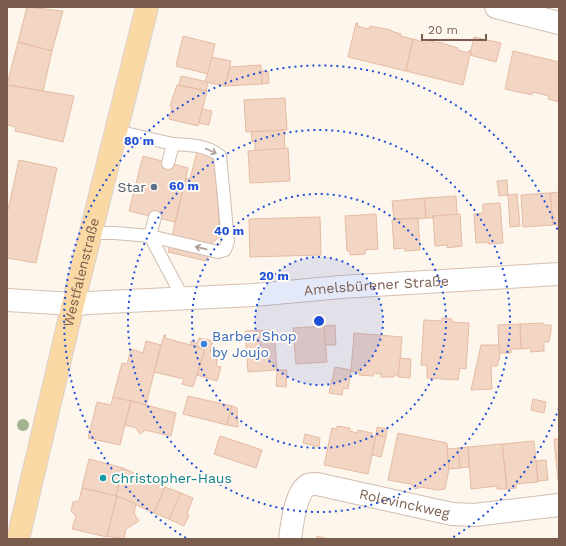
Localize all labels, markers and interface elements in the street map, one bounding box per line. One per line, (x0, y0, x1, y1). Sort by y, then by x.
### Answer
scale bar (422, 16, 486, 42)
text: 20 m (428, 23, 458, 37)
text: 80 m (124, 134, 154, 148)
one-way arrow (205, 148, 217, 155)
place label: Star (118, 179, 146, 195)
text: 60 m (169, 179, 199, 193)
marker: Star (149, 182, 159, 192)
street label: Westfalenstraße (60, 216, 102, 328)
text: 40 m (214, 224, 244, 238)
one-way arrow (195, 244, 208, 252)
text: 20 m (259, 269, 289, 283)
street label: Amelsbürener Straße (303, 273, 449, 298)
centre of rings (312, 314, 326, 328)
place label: Barber Shop by Joujo (212, 328, 297, 360)
marker: Barber Shop by Joujo (199, 339, 209, 349)
place label: Christopher-Haus (111, 470, 232, 486)
marker: Christopher-Haus (98, 473, 108, 483)
street label: Rolevinckweg (358, 486, 452, 521)

